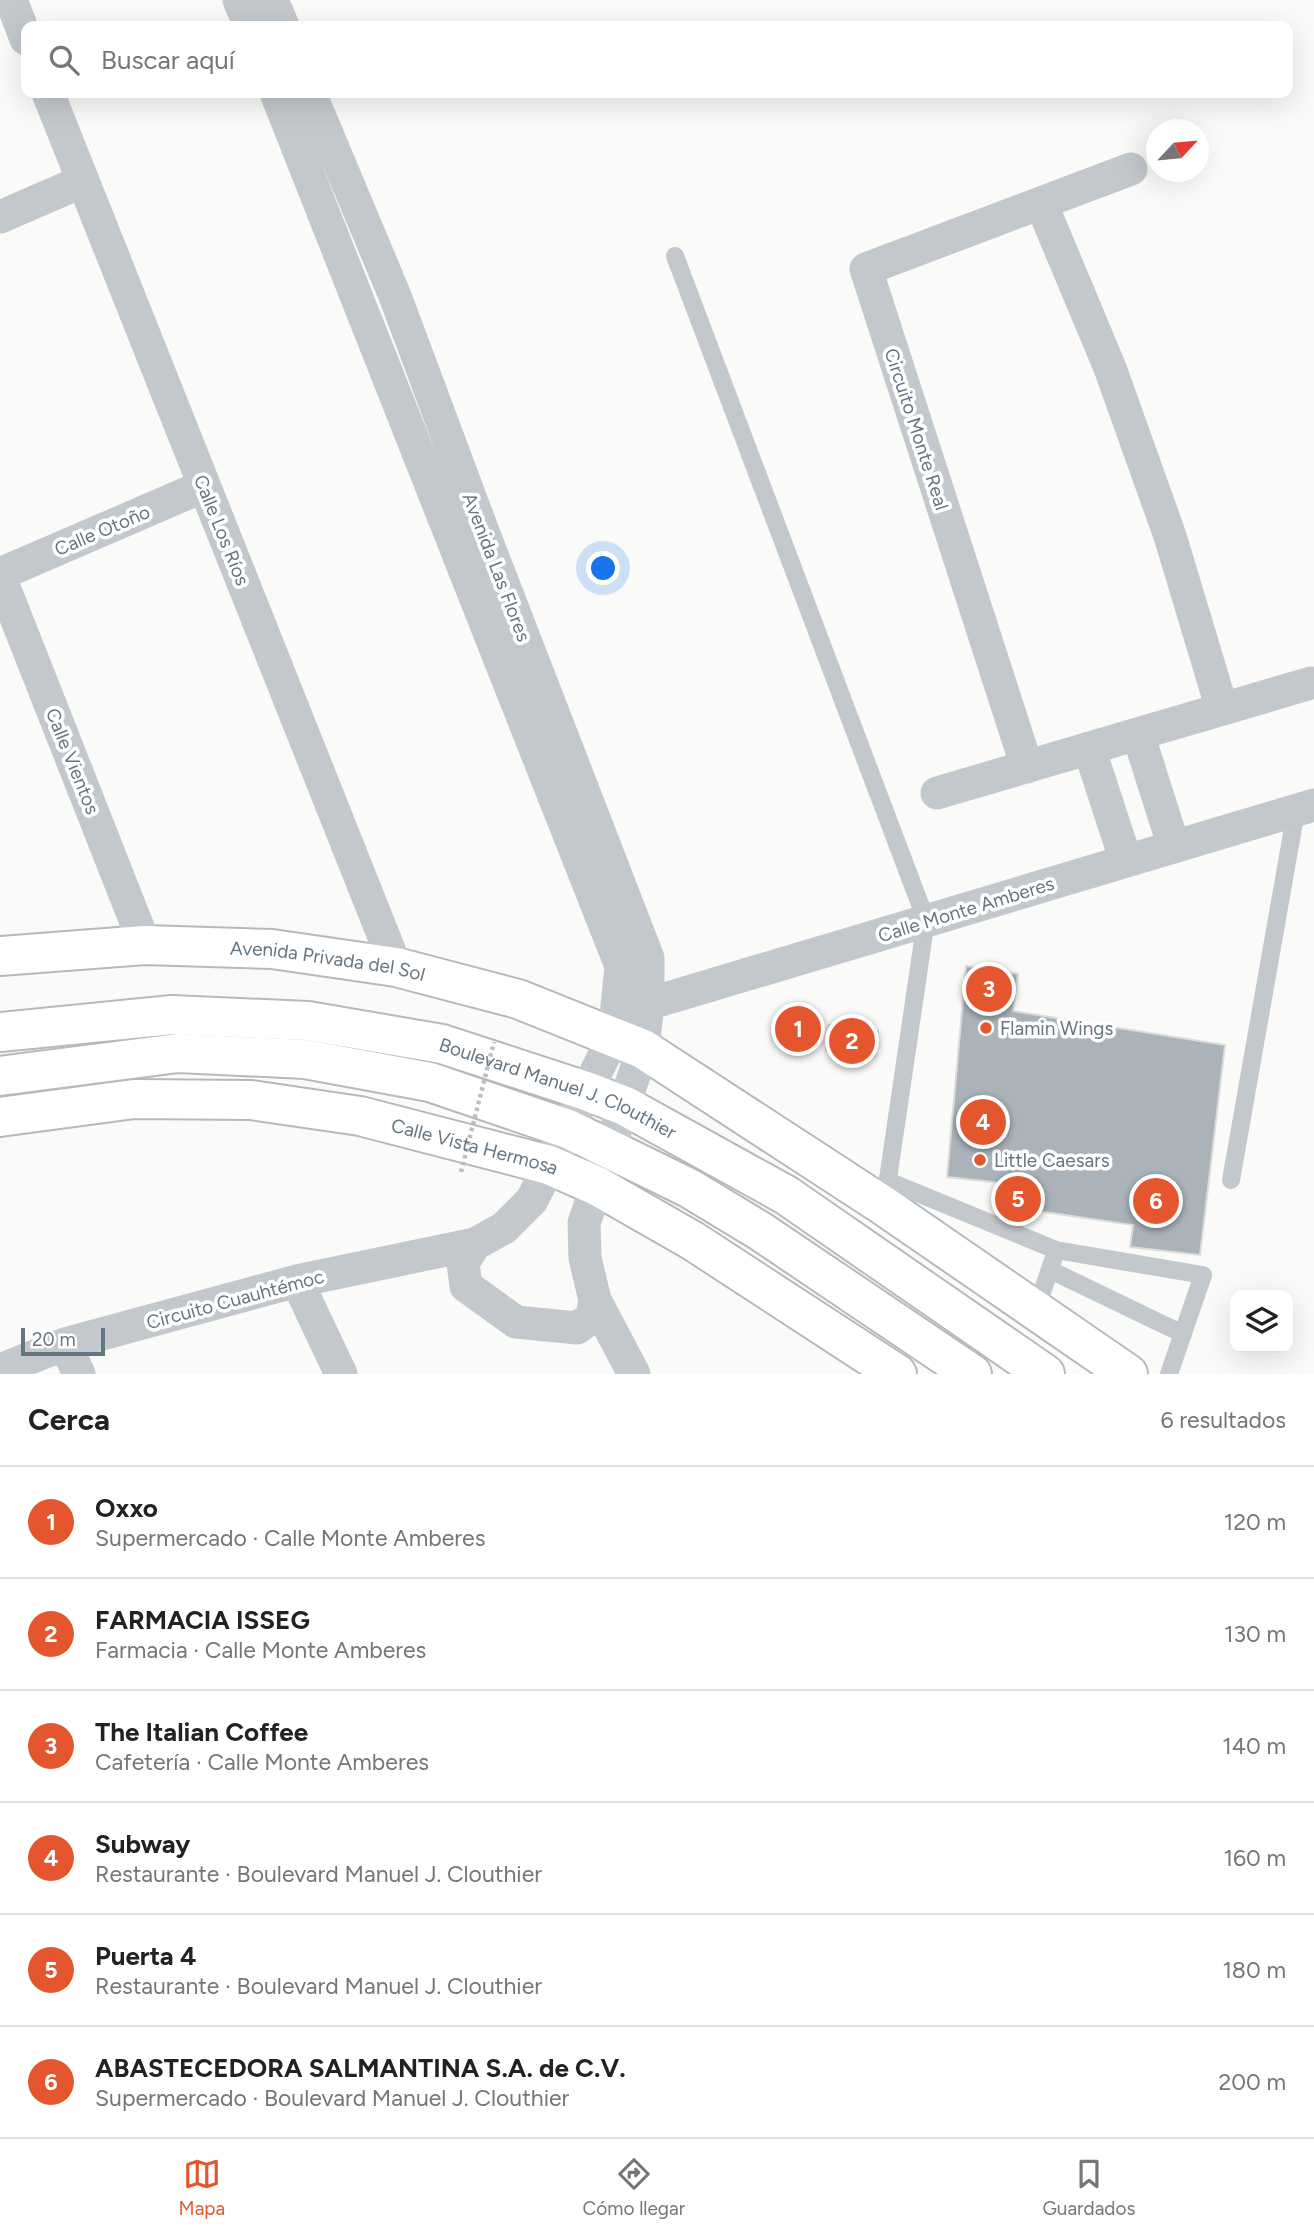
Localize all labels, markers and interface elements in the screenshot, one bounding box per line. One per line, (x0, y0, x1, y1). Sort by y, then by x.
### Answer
search box (21, 21, 1293, 98)
icon: search (45, 41, 83, 79)
text: Buscar aquí (101, 44, 235, 76)
north arrow (1146, 119, 1209, 182)
street label: Circuito Monte Real (880, 345, 954, 513)
street label: Calle Los Ríos (189, 471, 254, 589)
street label: Avenida Las Flores (458, 490, 536, 645)
street label: Calle Otoño (51, 500, 153, 561)
your location (586, 551, 620, 585)
street label: Calle Vientos (41, 705, 104, 818)
street label: Calle Monte Amberes (875, 872, 1057, 947)
street label: Avenida Privada del Sol (230, 937, 428, 986)
pin: 3 (966, 963, 1012, 1015)
pin: 1 (775, 1003, 821, 1055)
pin: 2 (829, 1015, 875, 1067)
place label: Flamin Wings (1000, 1017, 1113, 1040)
marker: Flamin Wings (978, 1020, 994, 1036)
street label: Boulevard Manuel J. Clouthier (436, 1033, 681, 1144)
pin: 4 (960, 1096, 1006, 1148)
street label: Calle Vista Hermosa (389, 1114, 562, 1180)
place label: Little Caesars (994, 1149, 1110, 1172)
marker: Little Caesars (972, 1152, 988, 1168)
pin: 5 (995, 1173, 1041, 1225)
pin: 6 (1133, 1175, 1179, 1227)
street label: Circuito Cuauhtémoc (144, 1265, 326, 1334)
map controls (1230, 1290, 1293, 1353)
button: layers (1230, 1290, 1293, 1353)
scale bar (21, 1325, 105, 1357)
text: 20 m (32, 1328, 76, 1351)
text: Cerca (28, 1401, 110, 1438)
text: 6 resultados (1160, 1406, 1286, 1434)
text: Oxxo (95, 1492, 158, 1524)
text: 1 (46, 1508, 56, 1536)
text: 120 m (1224, 1508, 1286, 1536)
text: Supermercado · Calle Monte Amberes (95, 1524, 485, 1552)
text: FARMACIA ISSEG (95, 1604, 310, 1636)
text: 2 (44, 1620, 58, 1648)
text: 130 m (1224, 1620, 1286, 1648)
text: Farmacia · Calle Monte Amberes (95, 1636, 426, 1664)
text: The Italian Coffee (95, 1716, 308, 1748)
text: 3 (45, 1732, 57, 1760)
text: 140 m (1222, 1732, 1286, 1760)
text: Cafetería · Calle Monte Amberes (95, 1748, 429, 1776)
text: Subway (95, 1828, 190, 1860)
text: 4 (44, 1844, 58, 1872)
text: 160 m (1223, 1844, 1286, 1872)
text: Restaurante · Boulevard Manuel J. Clouthier (95, 1860, 542, 1888)
text: Puerta 4 (95, 1940, 196, 1972)
text: 5 (44, 1956, 58, 1984)
text: 180 m (1222, 1956, 1286, 1984)
text: Restaurante · Boulevard Manuel J. Clouthier (95, 1972, 542, 2000)
text: ABASTECEDORA SALMANTINA S.A. de C.V. (95, 2052, 626, 2084)
text: 6 (44, 2068, 58, 2096)
text: 200 m (1218, 2068, 1286, 2096)
text: Supermercado · Boulevard Manuel J. Clouthier (95, 2084, 569, 2112)
tab: Mapa (179, 2155, 225, 2220)
tab: Cómo llegar (583, 2155, 685, 2220)
tab: Guardados (1042, 2155, 1135, 2220)

